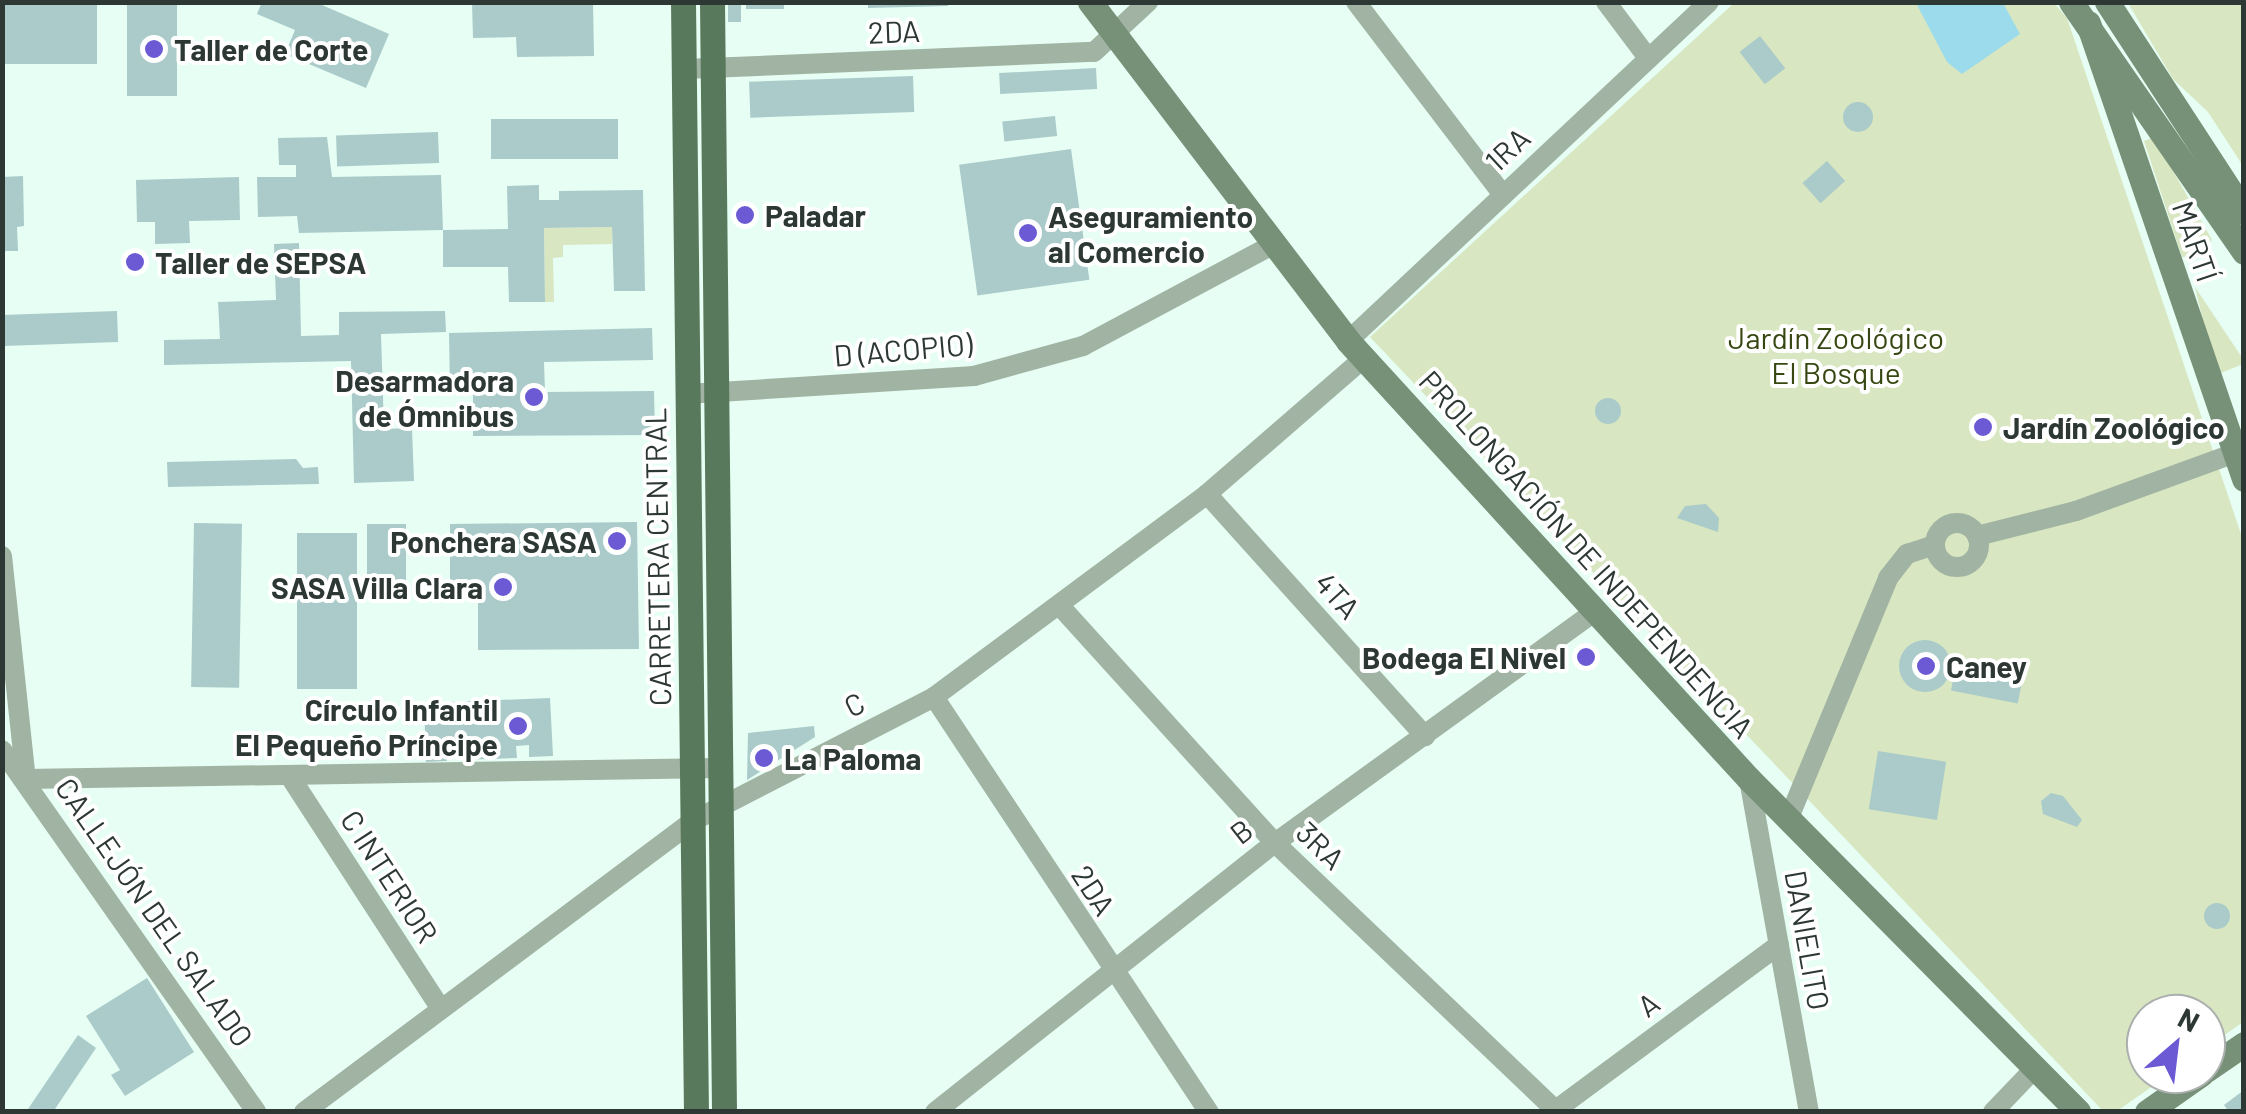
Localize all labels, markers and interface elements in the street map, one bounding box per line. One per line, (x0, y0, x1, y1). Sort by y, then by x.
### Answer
street label: 2DA (867, 12, 921, 50)
place label: Taller de Corte (174, 31, 368, 67)
marker: Taller de Corte (143, 38, 165, 60)
street label: 1RA (1477, 119, 1537, 179)
street label: MARTÍ (2165, 196, 2227, 286)
place label: Paladar (765, 197, 866, 233)
place label: Aseguramiento al Comercio (1048, 198, 1253, 268)
marker: Paladar (734, 204, 756, 226)
marker: Aseguramiento al Comercio (1017, 222, 1039, 244)
place label: Taller de SEPSA (155, 244, 366, 280)
marker: Taller de SEPSA (124, 251, 146, 273)
park label: Jardín Zoológico El Bosque (1728, 319, 1944, 390)
street label: D (ACOPIO) (832, 325, 974, 373)
place label: Desarmadora de Ómnibus (335, 362, 514, 432)
street label: PROLONGACIÓN DE INDEPENDENCIA (1412, 363, 1762, 745)
marker: Desarmadora de Ómnibus (523, 386, 545, 408)
street label: CARRETERA CENTRAL (636, 407, 678, 707)
place label: Jardín Zoológico (2003, 409, 2225, 445)
marker: Jardín Zoológico (1972, 416, 1994, 438)
place label: Ponchera SASA (390, 523, 597, 559)
marker: Ponchera SASA (606, 530, 628, 552)
street label: 4TA (1308, 564, 1368, 626)
place label: SASA Villa Clara (271, 569, 483, 605)
marker: SASA Villa Clara (492, 576, 514, 598)
place label: Bodega El Nivel (1362, 639, 1566, 675)
marker: Bodega El Nivel (1575, 646, 1597, 668)
place label: Caney (1946, 648, 2027, 684)
marker: Caney (1915, 655, 1937, 677)
street label: C (838, 684, 870, 724)
place label: Círculo Infantil El Pequeño Príncipe (235, 691, 498, 762)
marker: Círculo Infantil El Pequeño Príncipe (507, 715, 529, 737)
place label: La Paloma (784, 740, 921, 776)
marker: La Paloma (753, 747, 775, 769)
street label: CALLEJÓN DEL SALADO (49, 771, 261, 1053)
street label: C INTERIOR (334, 803, 446, 949)
street label: B (1223, 811, 1259, 851)
street label: 3RA (1289, 814, 1353, 876)
street label: 2DA (1065, 858, 1123, 922)
street label: DANIELITO (1778, 867, 1838, 1013)
street label: A (1630, 984, 1666, 1024)
north arrow (2126, 994, 2226, 1094)
text: N (2173, 1000, 2205, 1039)

